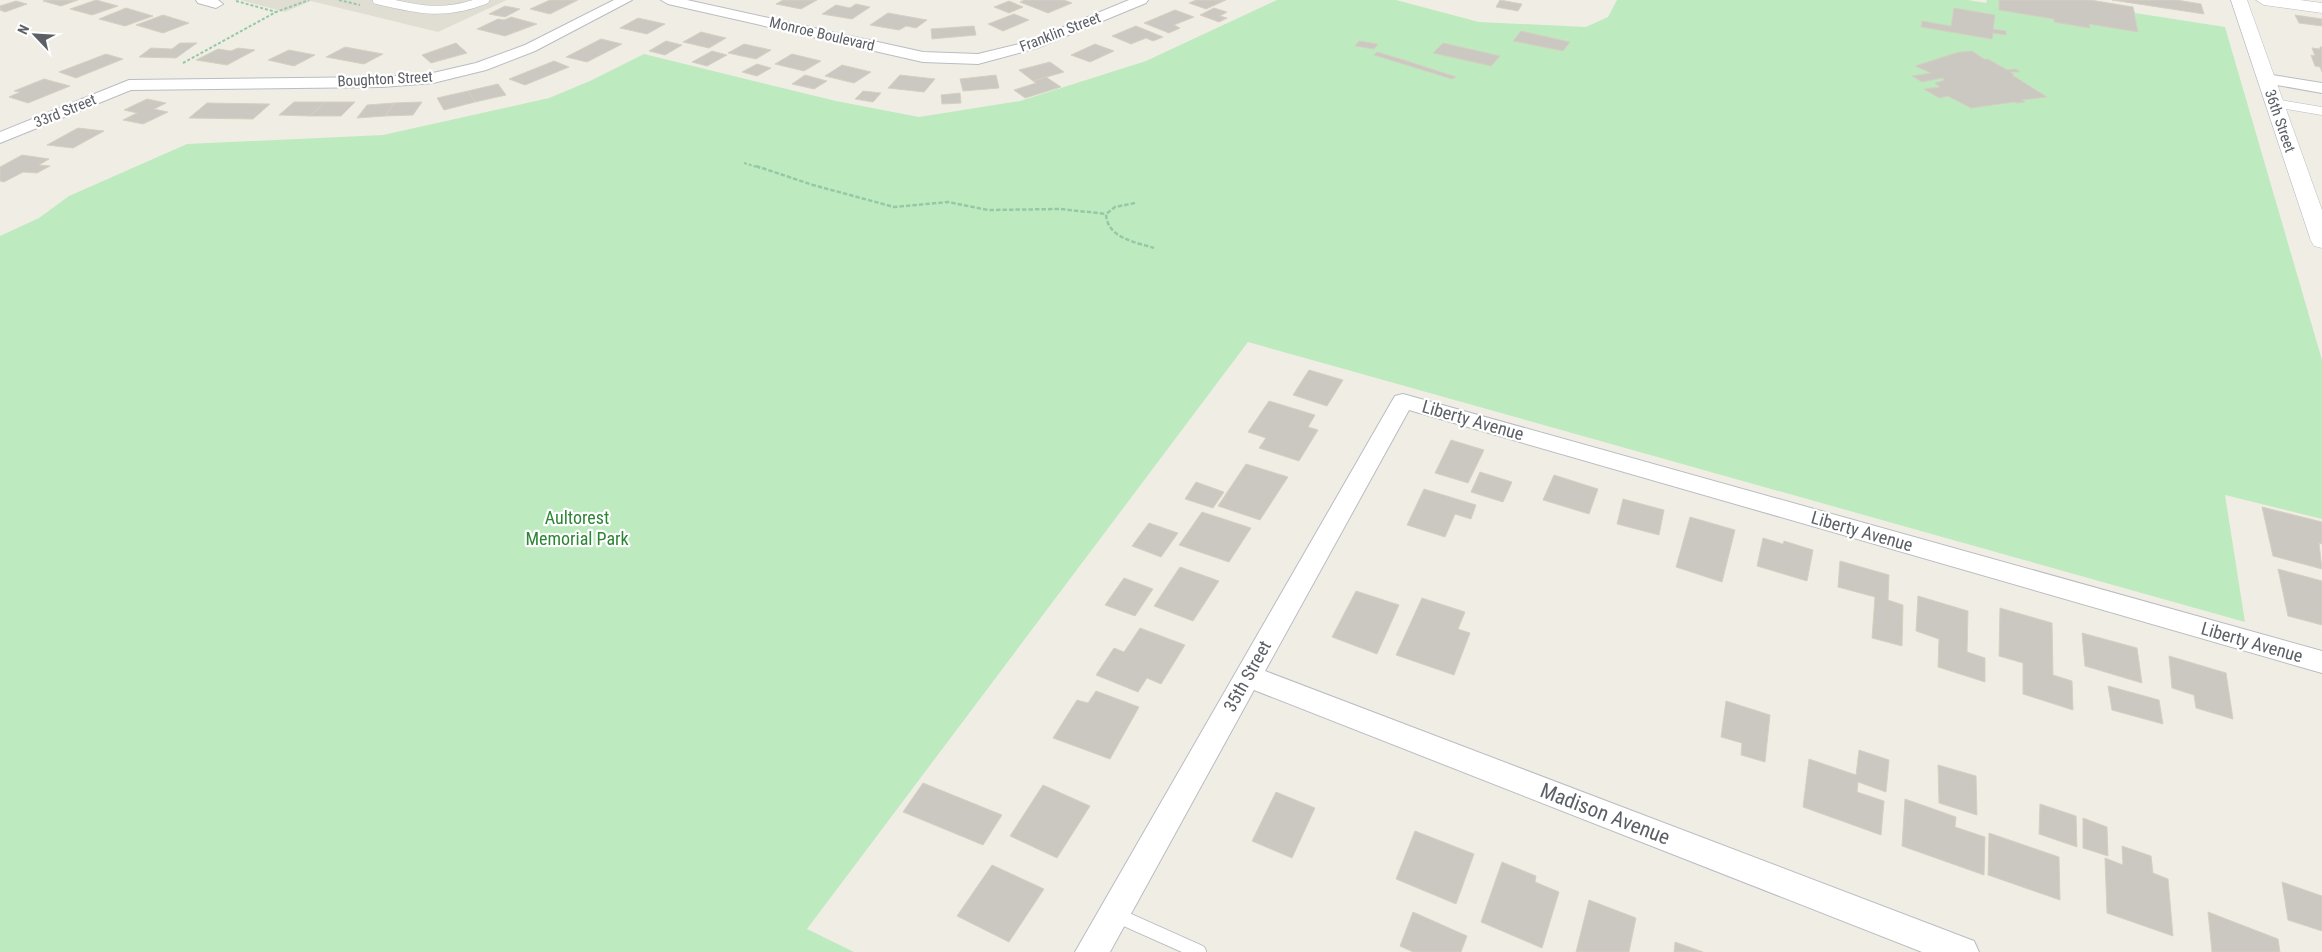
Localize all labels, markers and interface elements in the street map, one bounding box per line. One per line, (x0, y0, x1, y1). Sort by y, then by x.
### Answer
street label: Franklin Street (1017, 8, 1103, 56)
north arrow (10, 10, 60, 60)
street label: Monroe Boulevard (768, 13, 876, 55)
text: N (14, 22, 32, 37)
street label: Boughton Street (337, 68, 433, 90)
street label: 36th Street (2261, 87, 2299, 155)
street label: 33rd Street (31, 90, 99, 132)
street label: Liberty Avenue (1420, 395, 1526, 445)
street label: Liberty Avenue (1809, 506, 1915, 556)
park label: Aultorest Memorial Park (525, 507, 629, 549)
street label: Liberty Avenue (2199, 617, 2305, 667)
street label: 35th Street (1219, 637, 1275, 715)
street label: Madison Avenue (1537, 778, 1673, 850)

